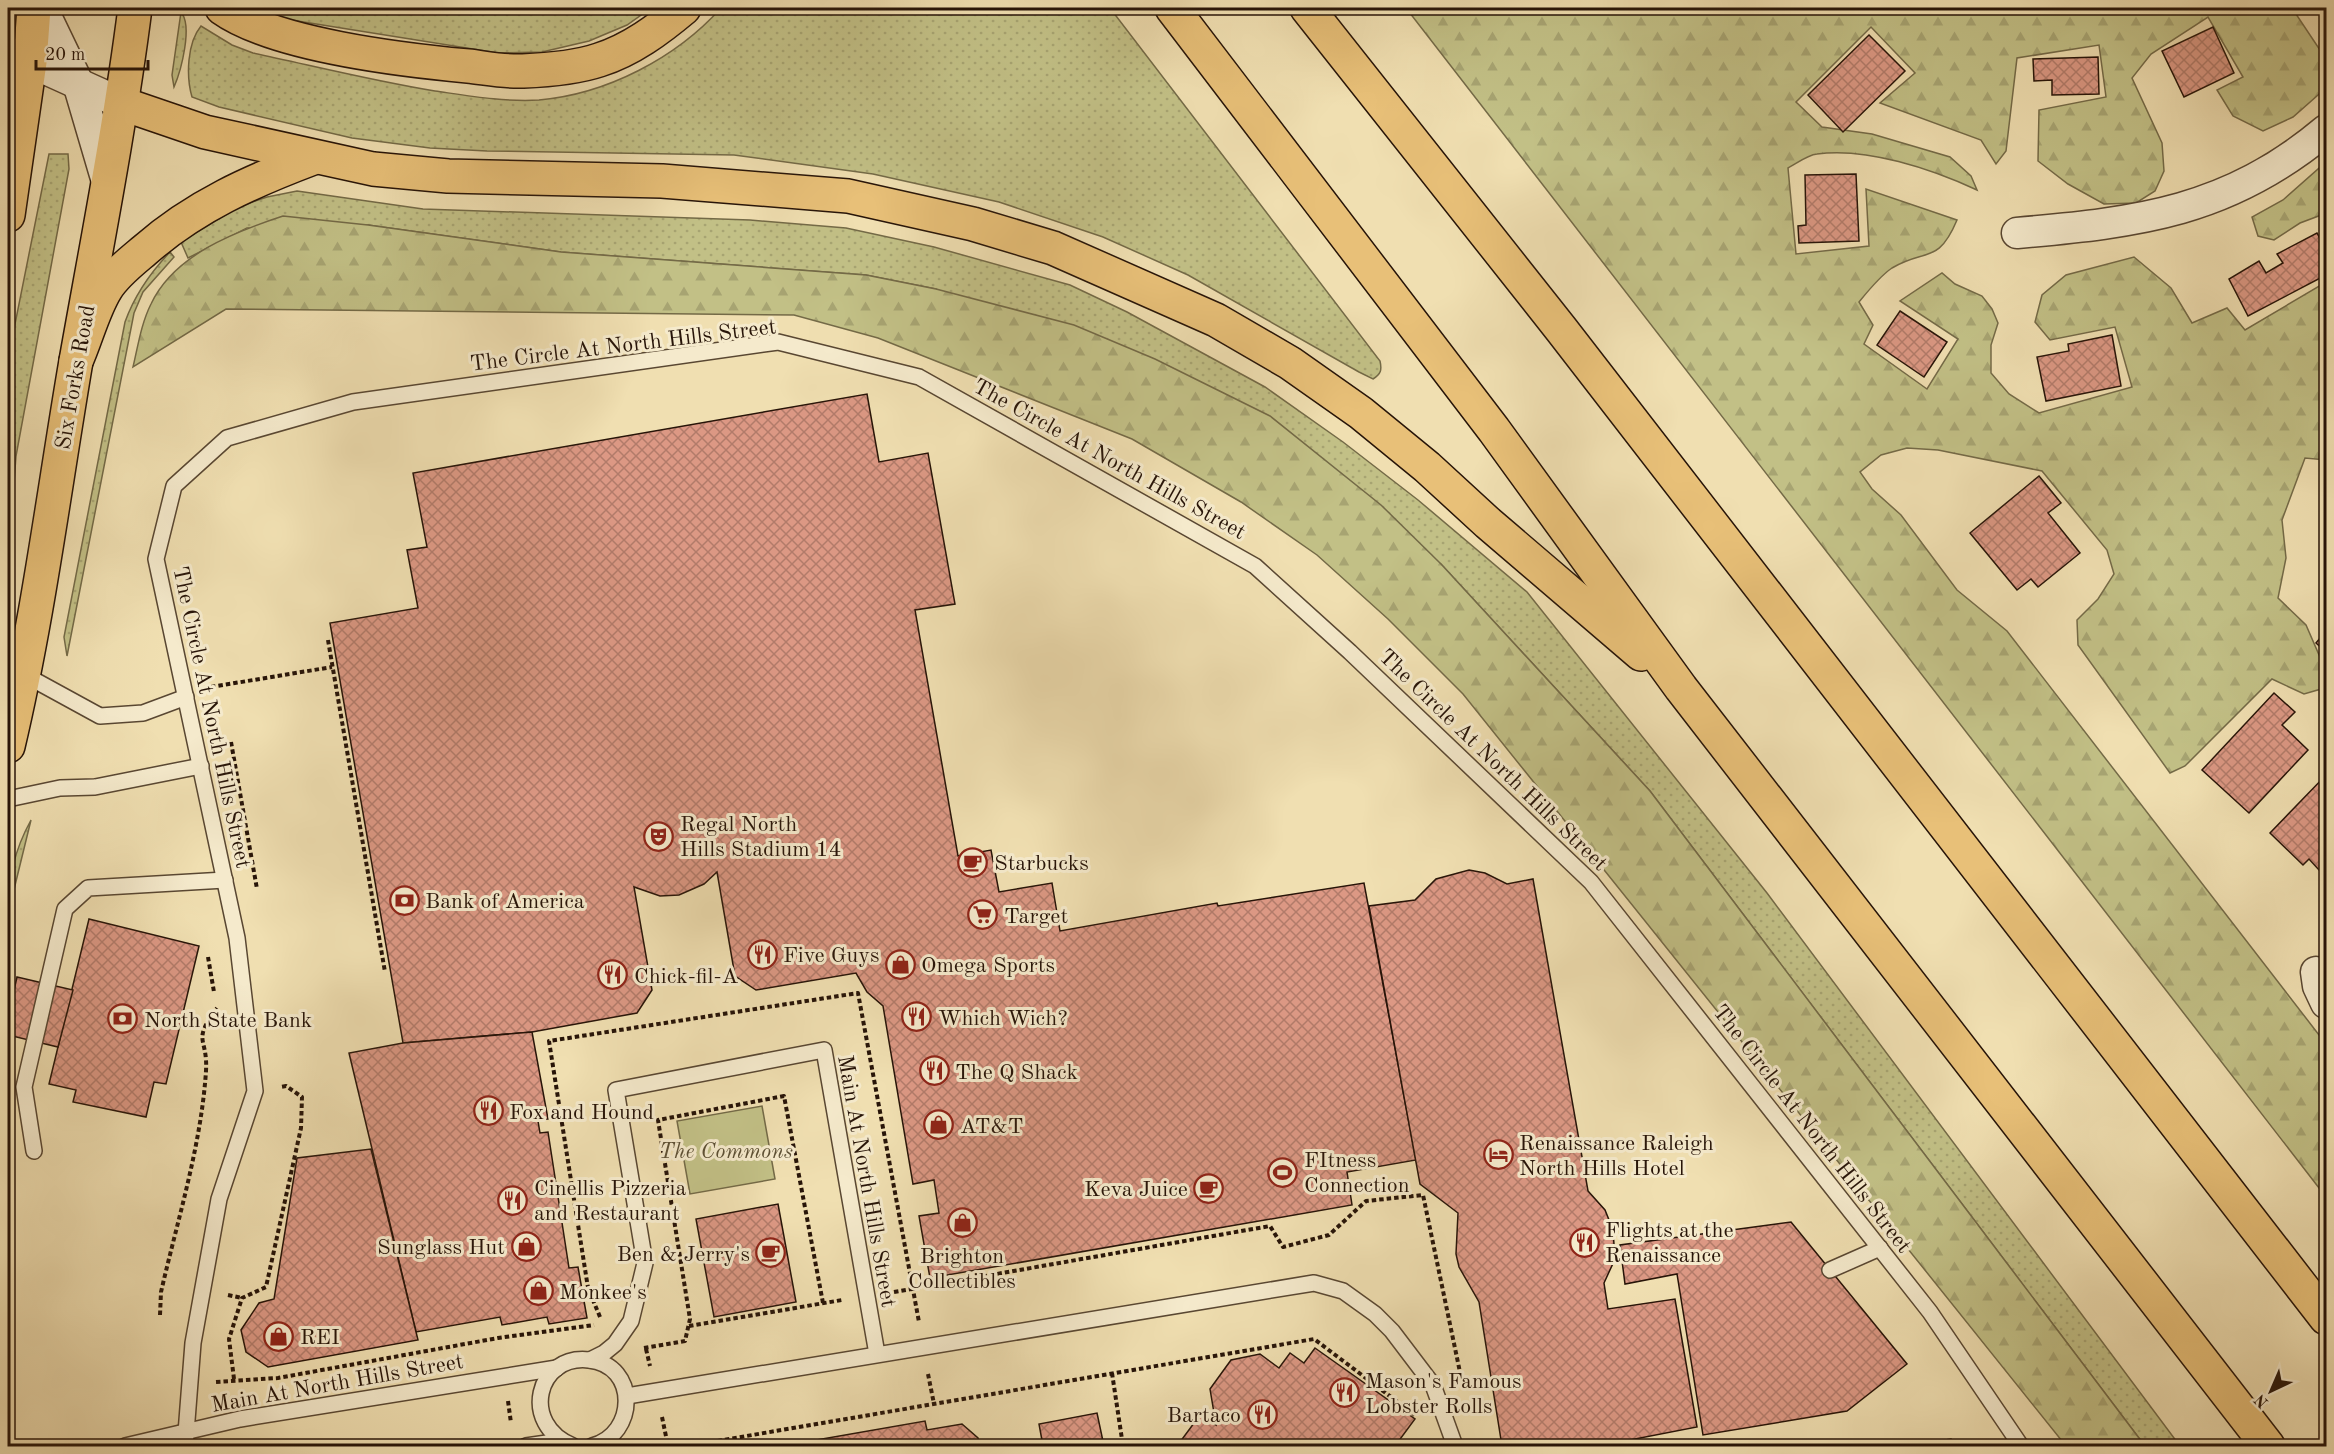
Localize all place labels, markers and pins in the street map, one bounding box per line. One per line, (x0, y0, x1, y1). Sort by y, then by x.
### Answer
place label: Regal North Hills Stadium 14 (680, 814, 841, 861)
theatre icon: Regal North Hills Stadium 14 (643, 820, 675, 852)
cafe icon: Starbucks (957, 846, 989, 878)
place label: Starbucks (994, 853, 1089, 875)
bank icon: Bank of America (388, 884, 420, 916)
place label: Bank of America (425, 891, 585, 913)
supermarket icon: Target (967, 899, 999, 931)
place label: Target (1004, 906, 1068, 928)
restaurant icon: Five Guys (746, 938, 778, 970)
place label: Five Guys (783, 945, 880, 967)
shop icon: Omega Sports (884, 948, 916, 980)
place label: Omega Sports (921, 955, 1055, 977)
restaurant icon: Chick-fil-A (597, 959, 629, 991)
place label: Chick-fil-A (634, 966, 739, 988)
restaurant icon: Which Wich? (901, 1001, 933, 1033)
bank icon: North State Bank (107, 1003, 139, 1035)
place label: Which Wich? (938, 1008, 1068, 1030)
place label: North State Bank (144, 1010, 312, 1032)
restaurant icon: The Q Shack (918, 1055, 950, 1087)
place label: The Q Shack (955, 1062, 1078, 1084)
restaurant icon: Fox and Hound (472, 1095, 504, 1127)
place label: Fox and Hound (509, 1102, 654, 1124)
shop icon: AT&T (923, 1109, 955, 1141)
place label: AT&T (960, 1116, 1024, 1138)
place label: Renaissance Raleigh North Hills Hotel (1519, 1133, 1714, 1180)
hotel icon: Renaissance Raleigh North Hills Hotel (1482, 1139, 1514, 1171)
place label: FItness Connection (1304, 1150, 1410, 1197)
sports icon: FItness Connection (1267, 1156, 1299, 1188)
cafe icon: Keva Juice (1193, 1172, 1225, 1204)
place label: Cinellis Pizzeria and Restaurant (534, 1178, 687, 1225)
place label: Keva Juice (1084, 1179, 1188, 1201)
restaurant icon: Cinellis Pizzeria and Restaurant (497, 1184, 529, 1216)
shop icon: Brighton Collectibles (946, 1207, 978, 1239)
place label: Flights at the Renaissance (1605, 1220, 1734, 1267)
restaurant icon: Flights at the Renaissance (1568, 1226, 1600, 1258)
shop icon: Sunglass Hut (510, 1230, 542, 1262)
place label: Sunglass Hut (377, 1237, 505, 1259)
cafe icon: Ben & Jerry's (755, 1237, 787, 1269)
place label: Ben & Jerry's (617, 1244, 750, 1266)
place label: Brighton Collectibles (908, 1246, 1016, 1293)
shop icon: Monkee's (522, 1275, 554, 1307)
place label: Monkee's (559, 1282, 647, 1304)
shop icon: REI (263, 1320, 295, 1352)
place label: REI (300, 1327, 340, 1349)
place label: Mason's Famous Lobster Rolls (1365, 1371, 1522, 1418)
restaurant icon: Mason's Famous Lobster Rolls (1328, 1377, 1360, 1409)
restaurant icon: Bartaco (1246, 1398, 1278, 1430)
place label: Bartaco (1167, 1405, 1241, 1427)

